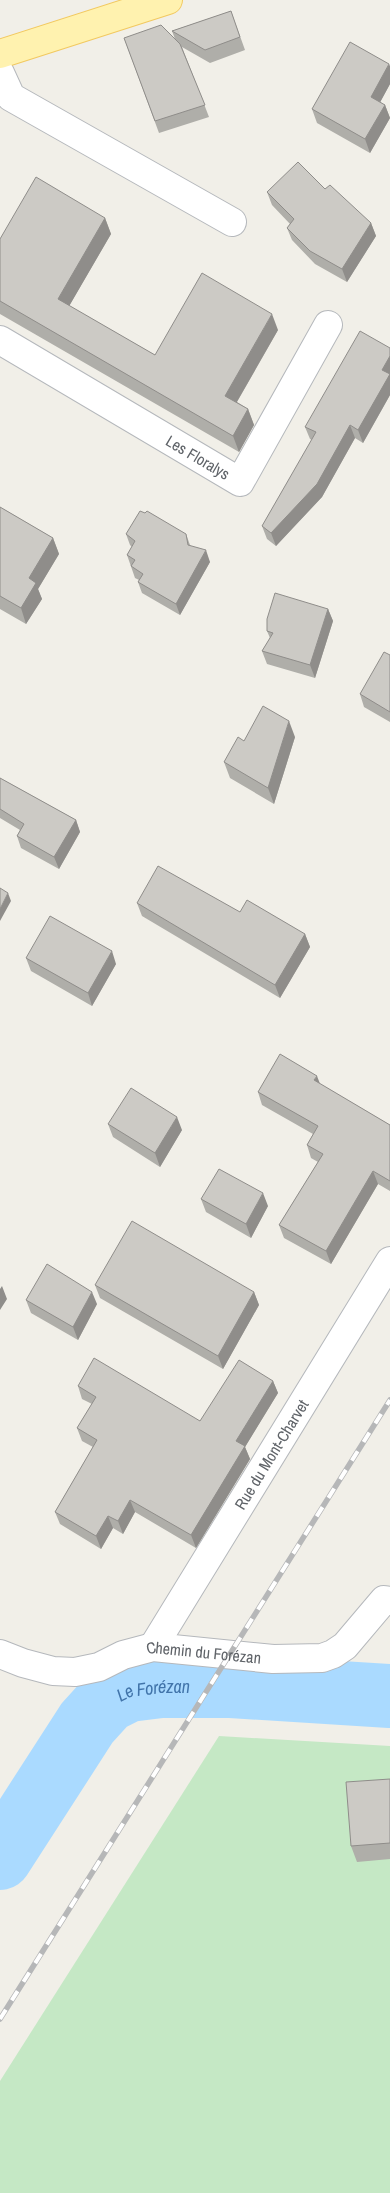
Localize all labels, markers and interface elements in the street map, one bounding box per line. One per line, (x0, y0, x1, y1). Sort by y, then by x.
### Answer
street label: Les Floralys (162, 430, 234, 485)
street label: Rue du Mont-Charvet (229, 1395, 314, 1514)
street label: Chemin du Forézan (144, 1636, 262, 1669)
water label: Le Forézan (112, 1674, 190, 1707)

